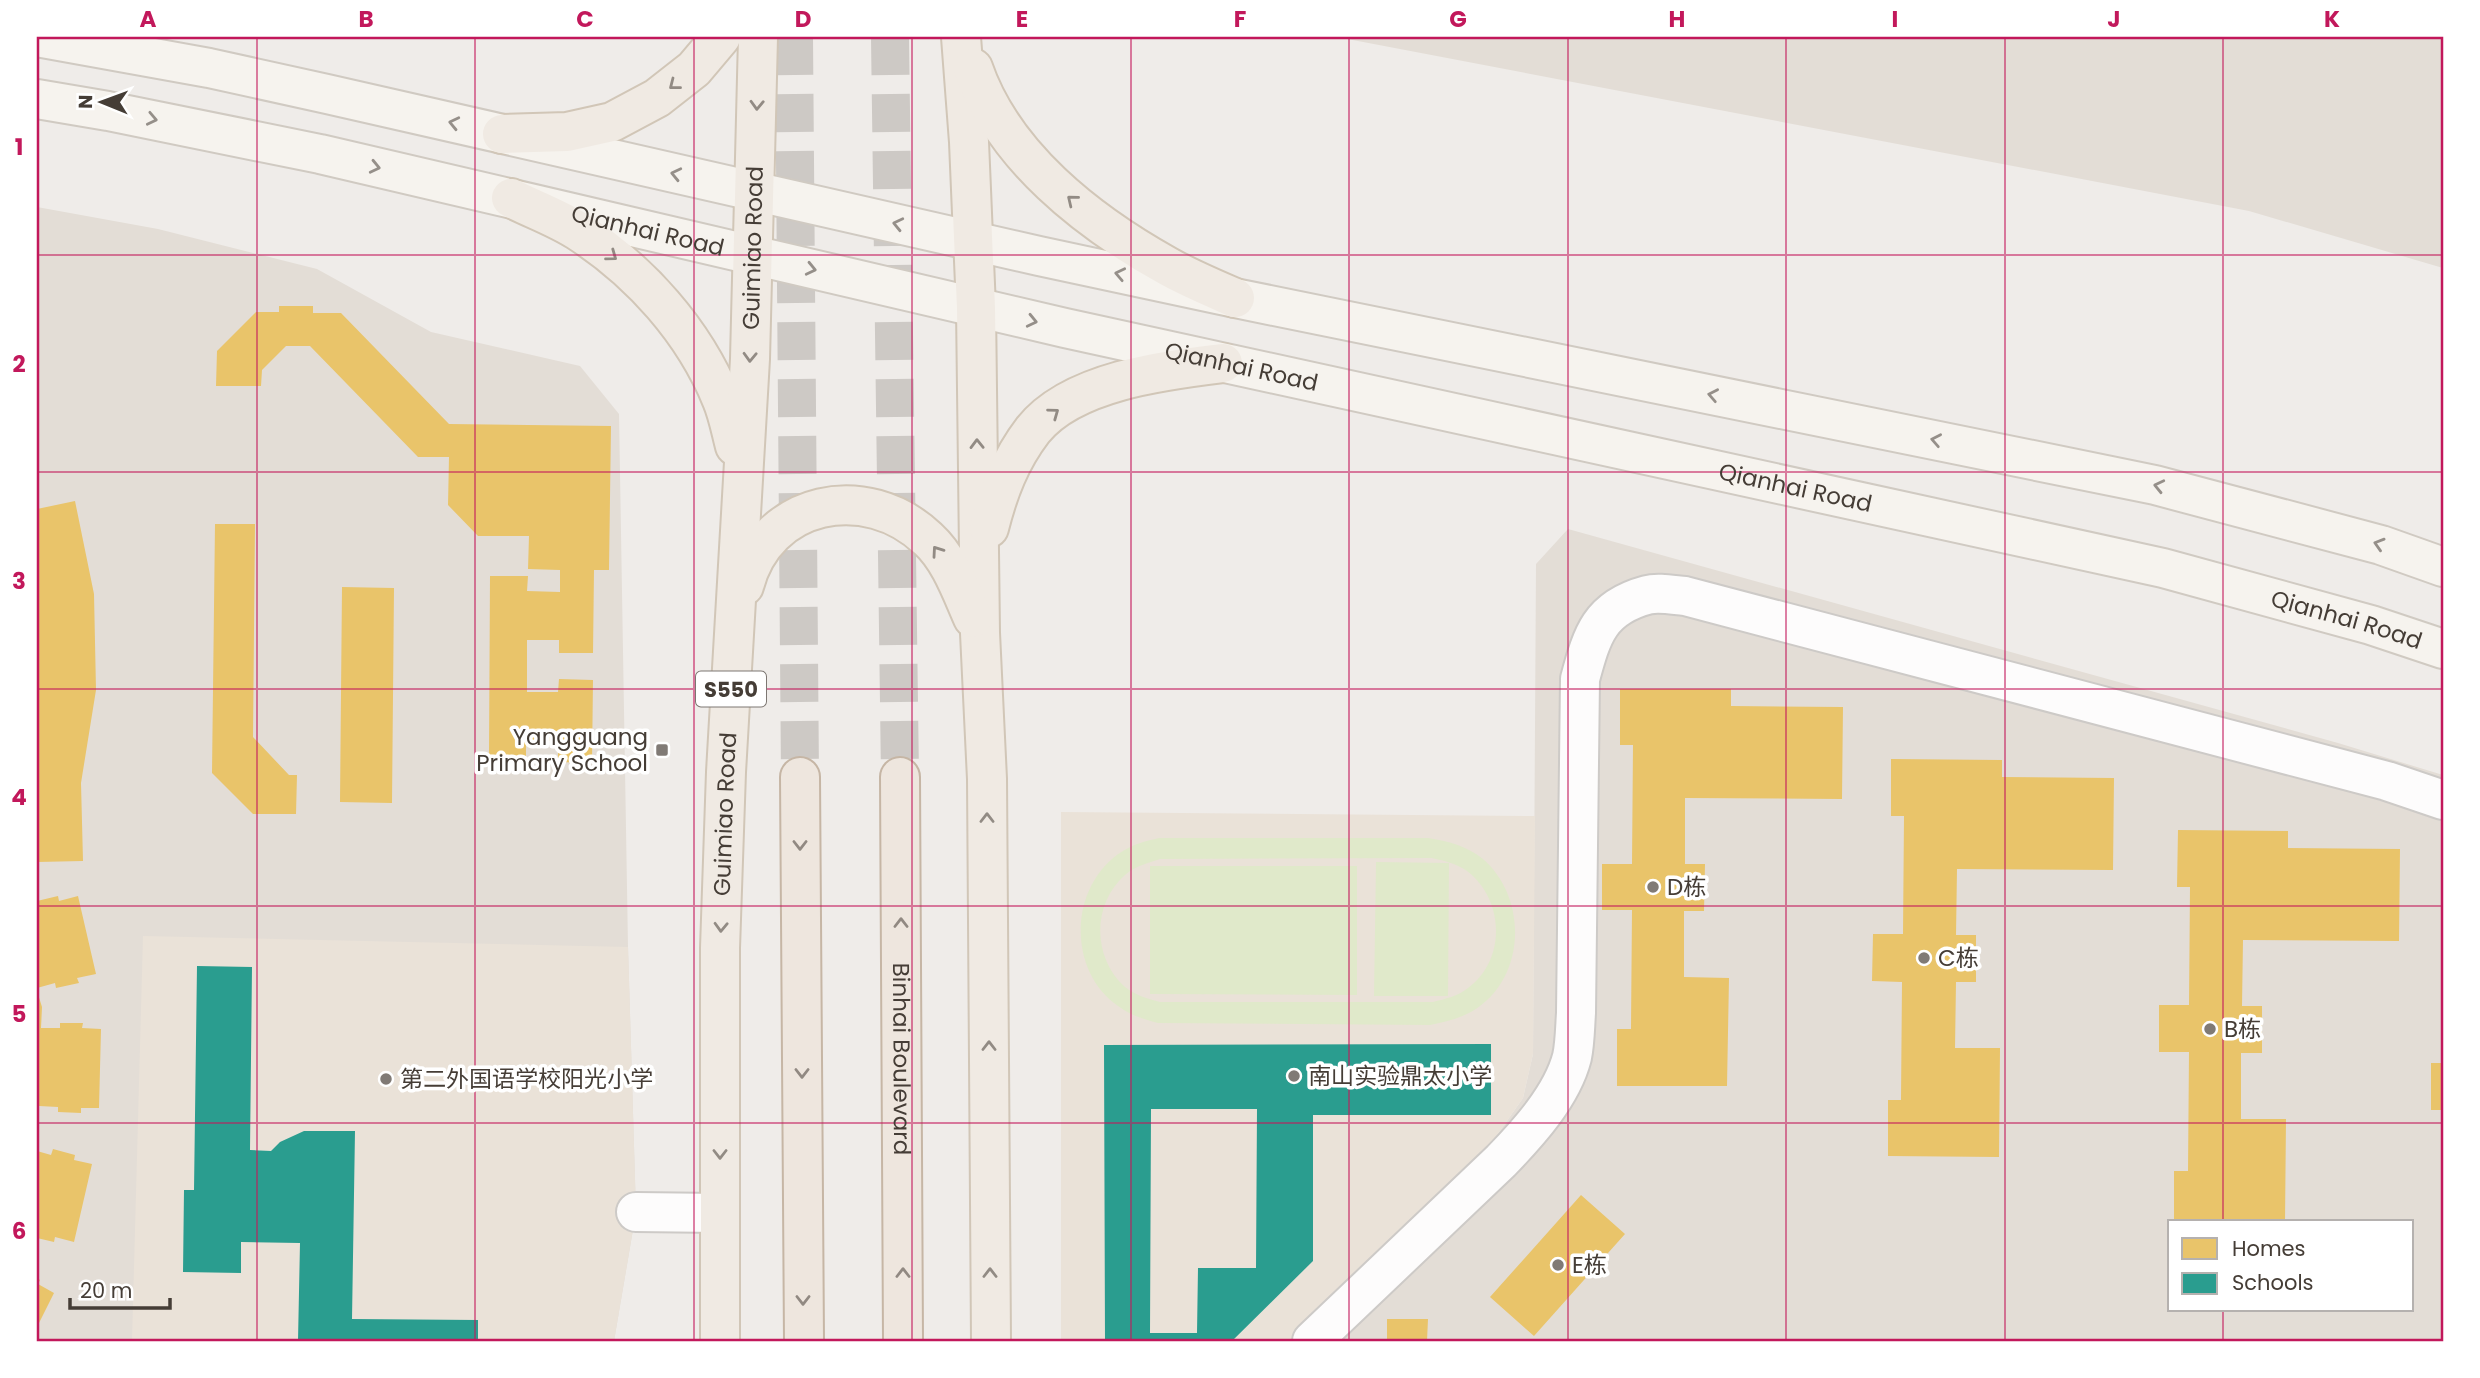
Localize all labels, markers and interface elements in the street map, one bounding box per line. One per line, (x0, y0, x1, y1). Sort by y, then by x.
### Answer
text: A (140, 3, 157, 35)
text: B (358, 3, 374, 35)
text: C (576, 3, 594, 35)
text: D (795, 3, 811, 35)
text: E (1016, 3, 1028, 35)
text: F (1234, 3, 1246, 35)
text: G (1449, 3, 1467, 35)
text: H (1669, 3, 1685, 35)
text: I (1892, 3, 1898, 35)
text: J (2107, 3, 2121, 35)
text: K (2324, 3, 2340, 35)
north arrow (66, 66, 136, 136)
one-way arrow (669, 77, 681, 90)
text: N (72, 94, 99, 109)
one-way arrow (749, 100, 764, 111)
one-way arrow (146, 111, 158, 126)
one-way arrow (448, 117, 460, 131)
text: 1 (15, 131, 23, 163)
one-way arrow (369, 158, 381, 173)
street label: Guimiao Road (735, 165, 771, 330)
one-way arrow (670, 168, 682, 182)
one-way arrow (1067, 196, 1080, 208)
street label: Qianhai Road (568, 197, 727, 264)
one-way arrow (892, 218, 904, 232)
one-way arrow (604, 248, 617, 261)
one-way arrow (805, 261, 817, 275)
one-way arrow (1114, 267, 1126, 282)
one-way arrow (1026, 313, 1038, 327)
street label: Qianhai Road (1162, 334, 1321, 399)
text: 2 (12, 348, 26, 380)
one-way arrow (742, 352, 758, 363)
one-way arrow (1707, 389, 1719, 404)
one-way arrow (1046, 409, 1059, 421)
one-way arrow (1930, 434, 1942, 449)
one-way arrow (969, 438, 985, 448)
street label: Qianhai Road (1716, 455, 1875, 520)
one-way arrow (2153, 480, 2165, 494)
one-way arrow (2373, 538, 2385, 553)
one-way arrow (933, 546, 945, 559)
text: 3 (12, 565, 26, 597)
street label: Qianhai Road (2267, 582, 2426, 657)
road number: S550 (696, 672, 766, 706)
place label: Yangguang Primary School (476, 721, 648, 779)
street label: Guimiao Road (706, 731, 744, 897)
marker: Yangguang Primary School (654, 742, 670, 758)
text: 4 (11, 781, 27, 813)
one-way arrow (979, 812, 995, 823)
one-way arrow (793, 840, 808, 851)
place label: D栋 (1667, 871, 1706, 903)
marker: D栋 (1645, 879, 1661, 895)
one-way arrow (893, 917, 909, 928)
one-way arrow (713, 921, 728, 932)
place label: C栋 (1938, 942, 1979, 974)
marker: C栋 (1916, 950, 1932, 966)
street label: Binhai Boulevard (885, 963, 918, 1155)
text: 5 (12, 998, 26, 1030)
place label: B栋 (2224, 1013, 2261, 1045)
marker: B栋 (2202, 1021, 2218, 1037)
one-way arrow (981, 1040, 997, 1050)
place label: 南山实验鼎太小学 (1308, 1060, 1492, 1092)
place label: 第二外国语学校阳光小学 (400, 1063, 653, 1095)
one-way arrow (794, 1068, 810, 1078)
marker: 南山实验鼎太小学 (1286, 1068, 1302, 1084)
marker: 第二外国语学校阳光小学 (378, 1071, 394, 1087)
one-way arrow (712, 1149, 728, 1160)
text: 6 (12, 1215, 26, 1247)
legend (2168, 1220, 2414, 1312)
text: Homes (2232, 1234, 2306, 1263)
place label: E栋 (1572, 1249, 1607, 1281)
marker: E栋 (1550, 1257, 1566, 1273)
scale bar (70, 1266, 170, 1310)
one-way arrow (895, 1267, 911, 1278)
one-way arrow (982, 1267, 998, 1278)
text: Schools (2232, 1268, 2314, 1297)
text: 20 m (80, 1276, 133, 1305)
one-way arrow (796, 1295, 811, 1306)

